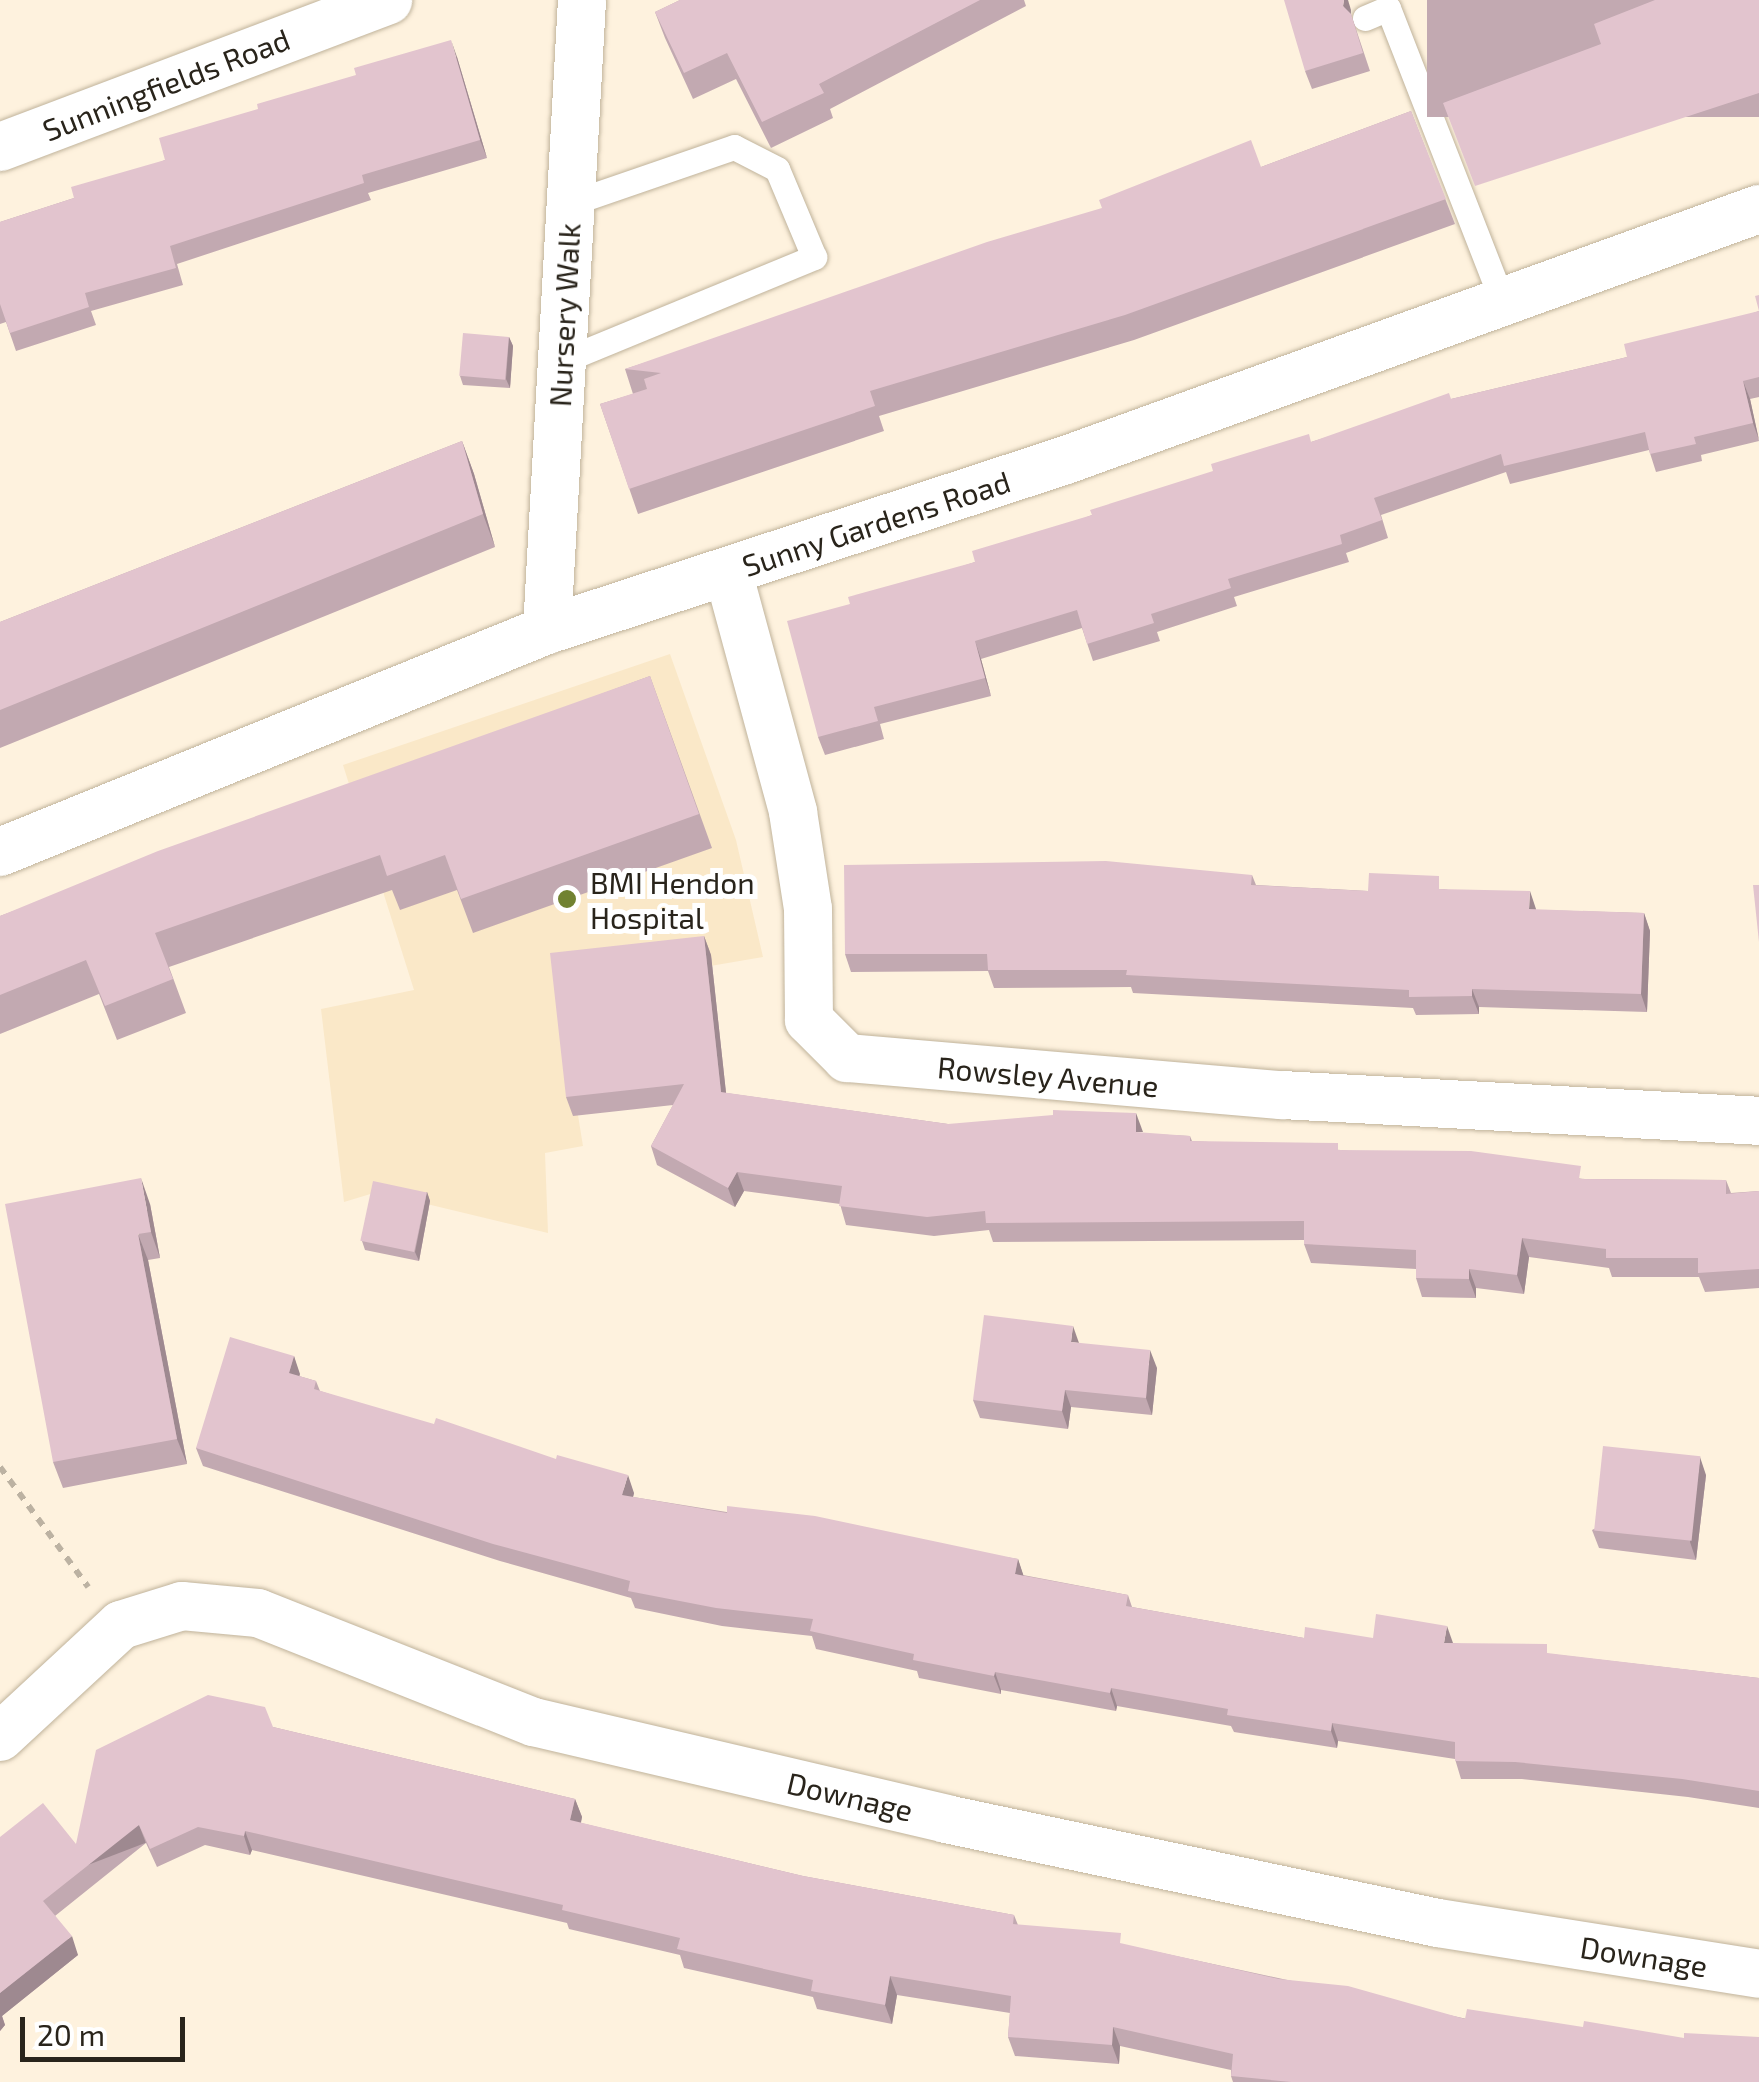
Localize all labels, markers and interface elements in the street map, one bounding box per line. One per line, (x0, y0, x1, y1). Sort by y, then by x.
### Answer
street label: Sunningfields Road (37, 20, 295, 148)
street label: Nursery Walk (541, 222, 587, 408)
street label: Sunny Gardens Road (737, 463, 1015, 583)
place label: BMI Hendon Hospital (590, 864, 755, 934)
marker: BMI Hendon Hospital (554, 886, 580, 912)
street label: Rowsley Avenue (935, 1048, 1161, 1104)
street label: Downage (783, 1764, 917, 1828)
street label: Downage (1578, 1928, 1710, 1984)
scale bar (25, 1997, 190, 2059)
text: 20 m (37, 2016, 105, 2052)

